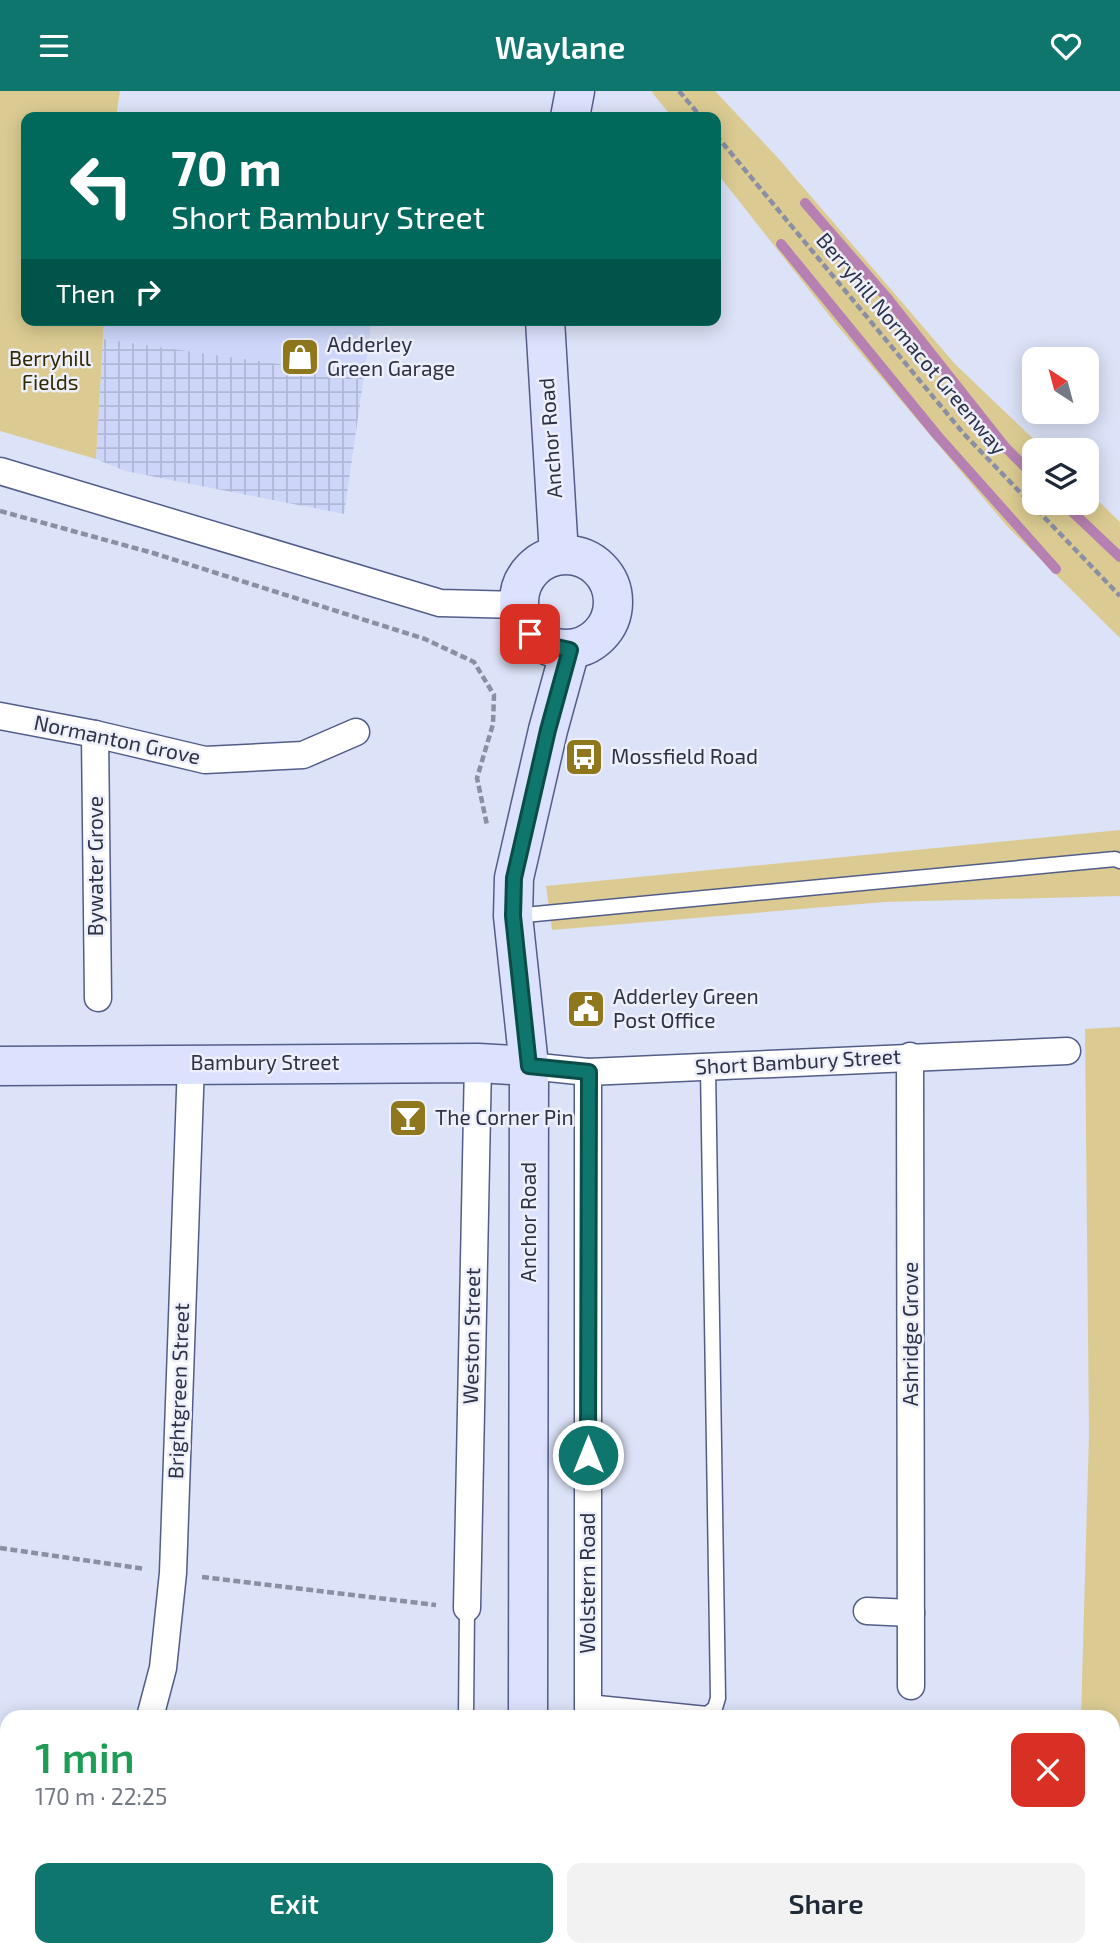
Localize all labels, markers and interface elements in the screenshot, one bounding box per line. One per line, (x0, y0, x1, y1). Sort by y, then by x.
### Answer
icon: menu (35, 27, 73, 65)
text: Waylane (495, 27, 625, 65)
icon: heart (1047, 27, 1085, 65)
text: 70 m (171, 137, 282, 196)
icon: left (56, 140, 147, 231)
text: Short Bambury Street (171, 197, 485, 235)
street label: Berryhill Normacot Greenway (812, 227, 1012, 459)
icon: right (129, 273, 167, 311)
text: Then (56, 277, 115, 308)
place label: Adderley Green Garage (327, 331, 455, 380)
shop icon: Adderley Green Garage (279, 336, 321, 378)
park label: Berryhill Fields (9, 345, 92, 394)
north arrow (1022, 347, 1099, 423)
map controls (1022, 347, 1099, 515)
street label: Anchor Road (533, 377, 566, 499)
button: layers (1022, 438, 1099, 515)
pin (500, 604, 560, 664)
icon: arrive (511, 615, 549, 653)
street label: Normanton Grove (32, 709, 203, 768)
bus stop icon: Mossfield Road (563, 736, 605, 778)
place label: Mossfield Road (611, 743, 758, 768)
street label: Bywater Grove (82, 796, 107, 936)
place label: Adderley Green Post Office (613, 983, 759, 1032)
public building icon: Adderley Green Post Office (565, 988, 607, 1030)
street label: Short Bambury Street (694, 1043, 901, 1078)
street label: Bambury Street (191, 1049, 340, 1074)
bar icon: The Corner Pin (387, 1097, 429, 1139)
place label: The Corner Pin (435, 1104, 574, 1129)
street label: Anchor Road (515, 1162, 540, 1282)
street label: Ashridge Grove (897, 1262, 922, 1406)
street label: Weston Street (457, 1267, 484, 1405)
street label: Brightgreen Street (162, 1302, 193, 1479)
position arrow (551, 1418, 625, 1492)
street label: Wolstern Road (574, 1512, 599, 1654)
text: 1 min (35, 1731, 135, 1781)
button: close (1011, 1733, 1085, 1807)
text: 170 m · 22:25 (35, 1782, 167, 1810)
button: Exit (35, 1863, 553, 1943)
button: Share (567, 1863, 1085, 1943)

